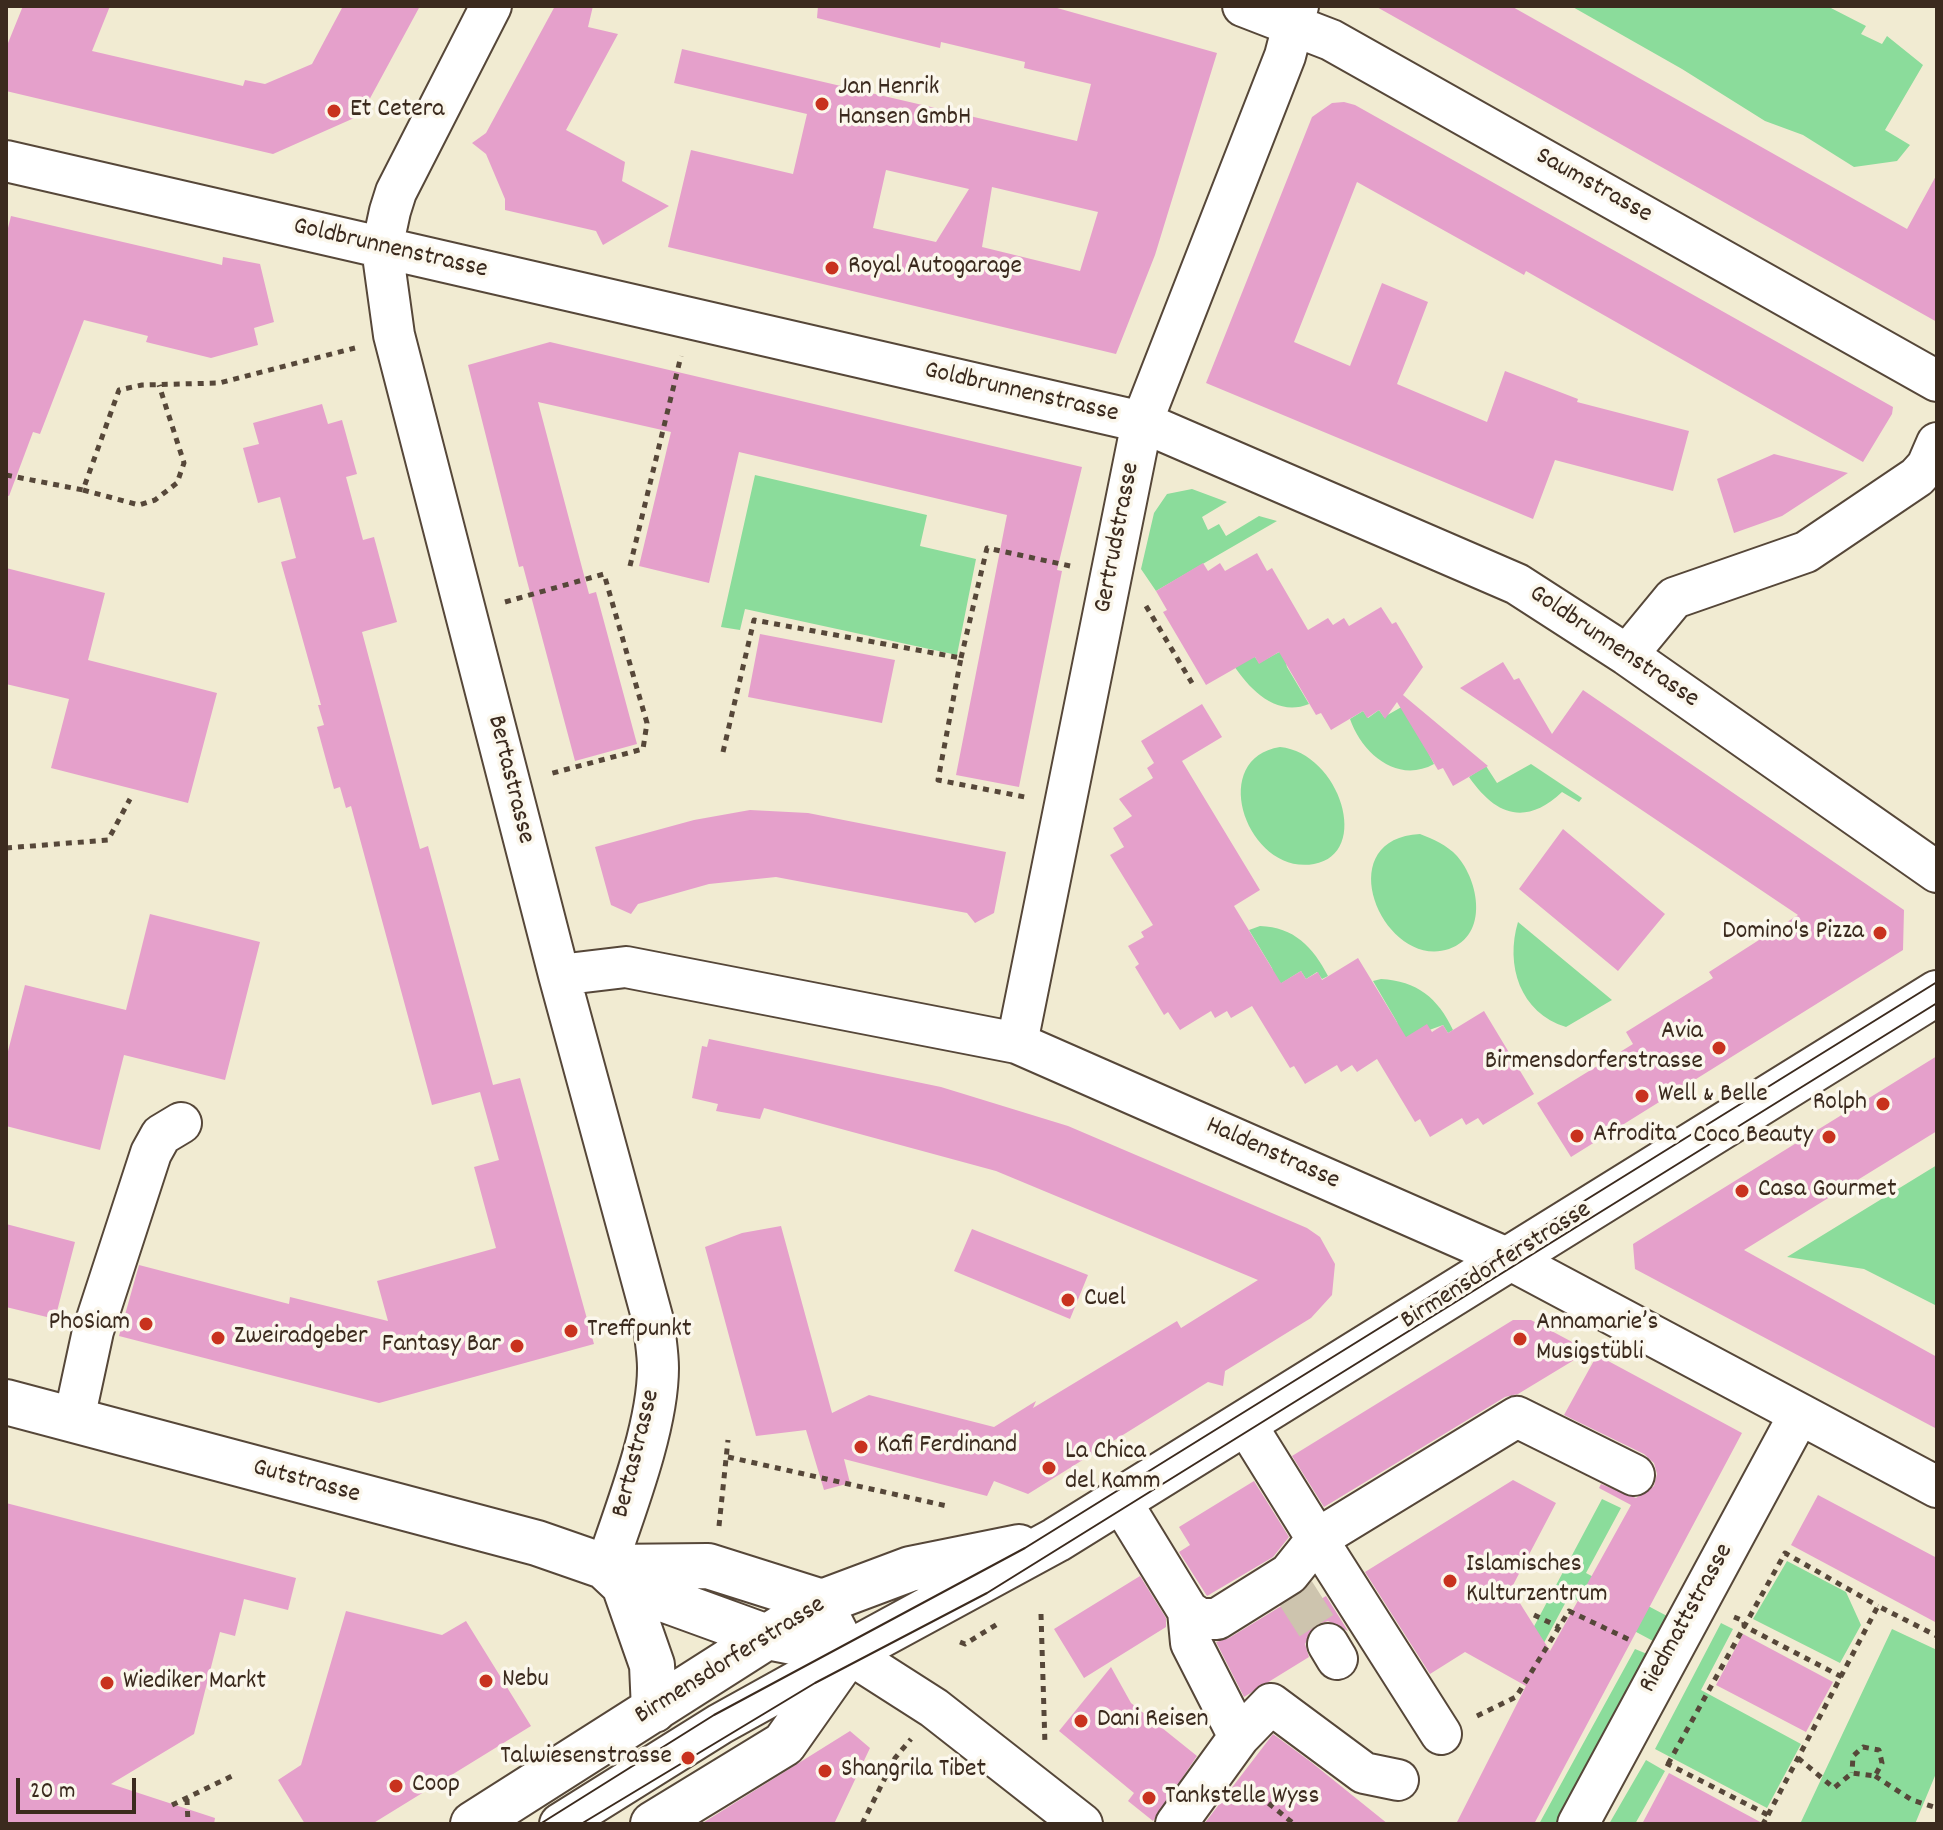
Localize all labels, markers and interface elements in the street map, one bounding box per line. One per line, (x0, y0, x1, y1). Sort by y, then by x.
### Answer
place label: Jan Henrik Hansen GmbH (838, 73, 971, 134)
place label: Et Cetera (350, 95, 445, 127)
marker: Jan Henrik Hansen GmbH (813, 95, 831, 113)
marker: Et Cetera (325, 102, 343, 120)
street label: Saumstrasse (1529, 142, 1657, 232)
street label: Goldbrunnenstrasse (290, 212, 490, 288)
place label: Royal Autogarage (848, 252, 1022, 284)
marker: Royal Autogarage (823, 259, 841, 277)
street label: Goldbrunnenstrasse (921, 356, 1121, 432)
street label: Gertrudstrasse (1089, 460, 1149, 616)
street label: Goldbrunnenstrasse (1522, 580, 1704, 716)
street label: Bertastrasse (478, 713, 540, 847)
place label: Domino's Pizza (1722, 917, 1864, 949)
marker: Domino's Pizza (1871, 924, 1889, 942)
place label: Avia Birmensdorferstrasse (1485, 1017, 1703, 1078)
marker: Avia Birmensdorferstrasse (1710, 1039, 1728, 1057)
place label: Well & Belle (1658, 1080, 1768, 1112)
marker: Well & Belle (1633, 1087, 1651, 1105)
place label: Rolph (1813, 1088, 1867, 1120)
marker: Rolph (1874, 1095, 1892, 1113)
street label: Haldenstrasse (1200, 1112, 1344, 1198)
place label: Afrodita (1593, 1120, 1676, 1152)
place label: Coco Beauty (1693, 1121, 1813, 1153)
marker: Afrodita (1568, 1127, 1586, 1145)
marker: Coco Beauty (1820, 1128, 1838, 1146)
place label: Casa Gourmet (1758, 1175, 1897, 1207)
marker: Casa Gourmet (1733, 1182, 1751, 1200)
street label: Birmensdorferstrasse (1396, 1196, 1598, 1338)
place label: Cuel (1084, 1284, 1126, 1316)
marker: Cuel (1059, 1291, 1077, 1309)
place label: PhoSiam (48, 1308, 130, 1340)
place label: Annamarie’s Musigstübli (1536, 1308, 1658, 1370)
marker: PhoSiam (137, 1315, 155, 1333)
place label: Treffpunkt (587, 1315, 692, 1347)
place label: Zweiradgeber (234, 1322, 368, 1354)
marker: Treffpunkt (562, 1322, 580, 1340)
marker: Zweiradgeber (209, 1329, 227, 1347)
place label: Fantasy Bar (382, 1330, 501, 1362)
marker: Annamarie’s Musigstübli (1511, 1330, 1529, 1348)
marker: Fantasy Bar (508, 1337, 526, 1355)
street label: Bertastrasse (607, 1387, 669, 1521)
place label: Kafi Ferdinand (877, 1431, 1017, 1463)
place label: La Chica del Kamm (1065, 1437, 1161, 1498)
marker: Kafi Ferdinand (852, 1438, 870, 1456)
street label: Gutstrasse (249, 1454, 363, 1512)
marker: La Chica del Kamm (1040, 1459, 1058, 1477)
street label: Riedmattstrasse (1634, 1539, 1742, 1699)
place label: Islamisches Kulturzentrum (1466, 1550, 1607, 1612)
marker: Islamisches Kulturzentrum (1441, 1572, 1459, 1590)
street label: Birmensdorferstrasse (630, 1591, 832, 1733)
place label: Nebu (502, 1665, 549, 1697)
place label: Wiediker Markt (123, 1667, 266, 1699)
marker: Nebu (477, 1672, 495, 1690)
marker: Wiediker Markt (98, 1674, 116, 1692)
place label: Dani Reisen (1097, 1705, 1209, 1737)
marker: Dani Reisen (1072, 1712, 1090, 1730)
place label: Talwiesenstrasse (500, 1742, 672, 1774)
marker: Talwiesenstrasse (679, 1749, 697, 1767)
place label: Shangrila Tibet (841, 1755, 986, 1787)
scale bar (20, 1762, 140, 1812)
marker: Shangrila Tibet (816, 1762, 834, 1780)
place label: Coop (412, 1770, 460, 1802)
text: 20 m (30, 1775, 76, 1809)
marker: Coop (387, 1777, 405, 1795)
place label: Tankstelle Wyss (1165, 1782, 1319, 1814)
marker: Tankstelle Wyss (1140, 1789, 1158, 1807)

